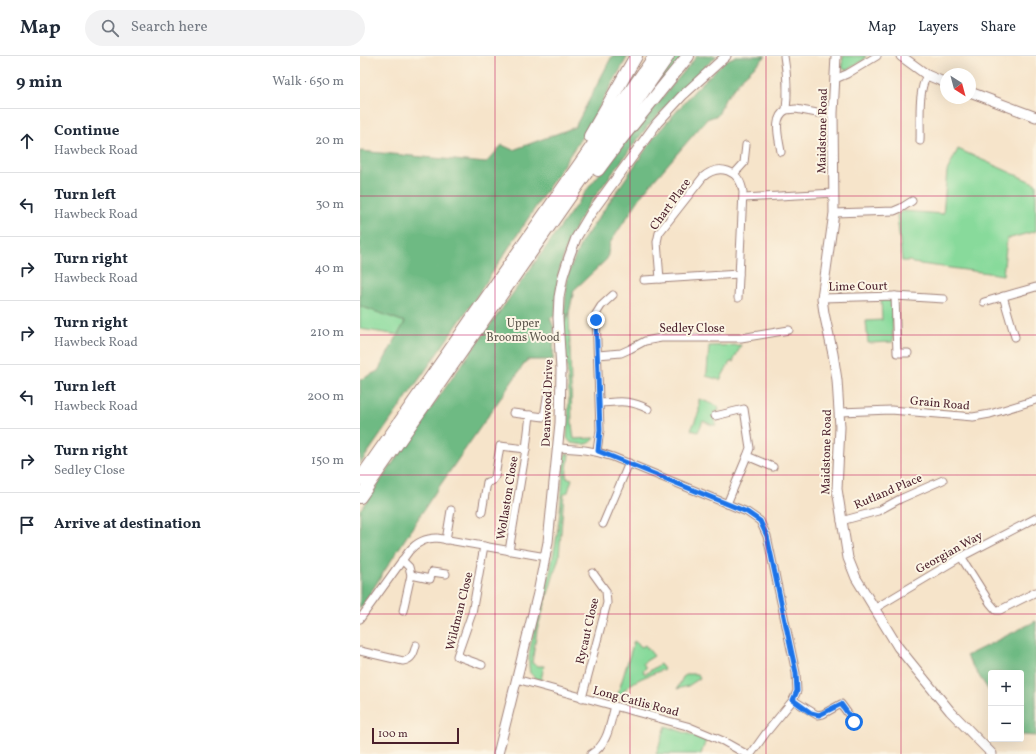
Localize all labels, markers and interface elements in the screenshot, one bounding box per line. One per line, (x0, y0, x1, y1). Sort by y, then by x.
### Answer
search box (85, 10, 365, 46)
text: Map (20, 15, 61, 41)
icon: search (99, 17, 121, 39)
text: Search here (131, 17, 208, 38)
text: Map (868, 18, 896, 37)
text: Layers (918, 18, 958, 37)
text: Share (980, 18, 1016, 37)
north arrow (940, 68, 976, 104)
text: 9 min (16, 71, 62, 94)
text: Walk · 650 m (272, 73, 344, 91)
street label: Maidstone Road (814, 88, 832, 174)
text: Continue (54, 121, 119, 142)
icon: ahead (16, 130, 38, 152)
text: 20 m (315, 132, 344, 150)
text: Hawbeck Road (54, 142, 138, 160)
street label: Chart Place (647, 175, 695, 234)
text: Turn left (54, 185, 116, 206)
icon: left (16, 194, 38, 216)
text: 30 m (316, 196, 344, 214)
text: Hawbeck Road (54, 206, 138, 224)
text: Turn right (54, 249, 128, 270)
icon: right (16, 258, 38, 280)
text: 40 m (315, 260, 344, 278)
text: Hawbeck Road (54, 270, 138, 288)
street label: Lime Court (828, 278, 888, 296)
route end (587, 311, 605, 329)
text: Turn right (54, 313, 128, 334)
park label: Upper Brooms Wood (486, 316, 560, 346)
street label: Sedley Close (659, 321, 725, 337)
icon: right (16, 322, 38, 344)
text: 210 m (310, 324, 344, 342)
text: Hawbeck Road (54, 334, 138, 352)
street label: Deanwood Drive (538, 359, 558, 447)
text: Turn left (54, 377, 116, 398)
icon: left (16, 386, 38, 408)
text: 200 m (307, 388, 344, 406)
street label: Grain Road (909, 393, 971, 415)
text: Hawbeck Road (54, 398, 138, 416)
street label: Maidstone Road (818, 409, 836, 495)
text: Turn right (54, 441, 128, 462)
icon: right (16, 450, 38, 472)
text: 150 m (311, 452, 344, 470)
street label: Wollaston Close (493, 455, 523, 541)
text: Sedley Close (54, 462, 125, 480)
street label: Rutland Place (852, 470, 925, 513)
icon: arrive (16, 514, 38, 536)
text: Arrive at destination (54, 514, 201, 535)
street label: Georgian Way (913, 528, 986, 578)
street label: Wildman Close (442, 570, 478, 652)
street label: Rycaut Close (573, 596, 603, 666)
map controls (988, 670, 1024, 742)
button: + (988, 670, 1024, 706)
street label: Long Catlis Road (591, 683, 681, 721)
button: − (988, 706, 1024, 742)
route start (845, 713, 863, 731)
scale bar (372, 726, 459, 745)
text: 100 m (378, 727, 408, 742)

